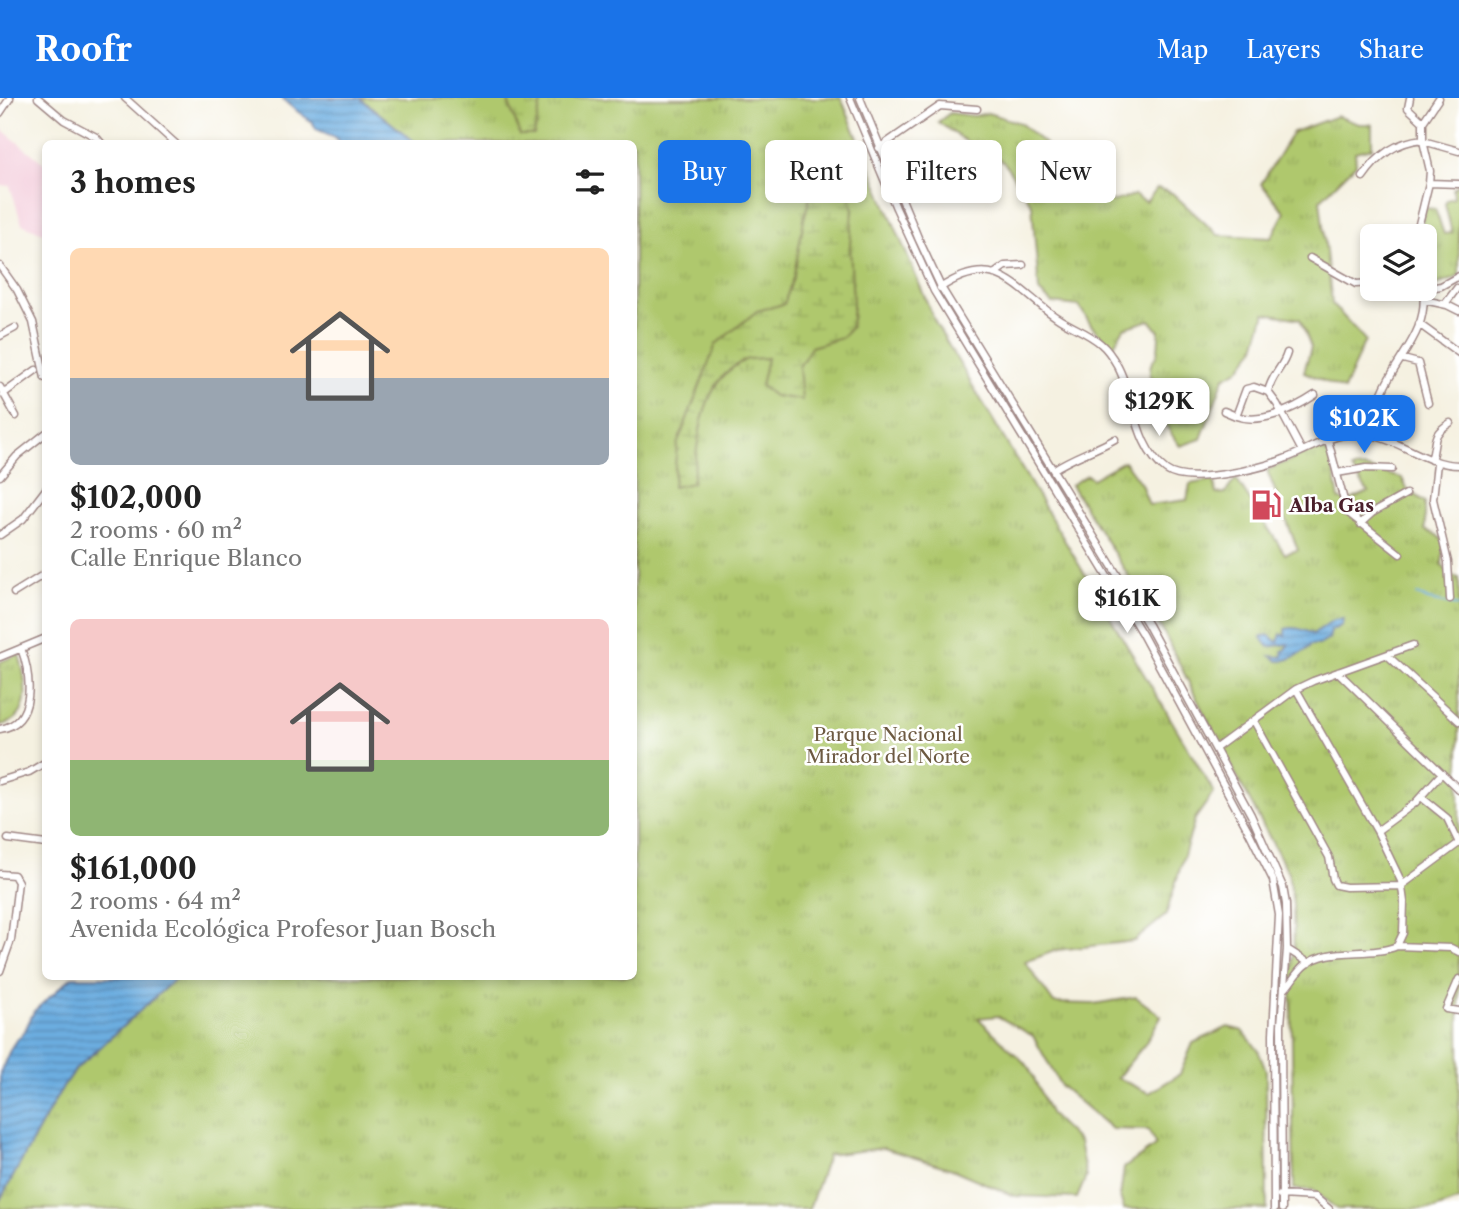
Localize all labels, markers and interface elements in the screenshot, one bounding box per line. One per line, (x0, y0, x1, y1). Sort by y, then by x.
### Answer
text: Roofr (35, 29, 132, 70)
text: Map (1157, 35, 1208, 64)
text: Layers (1246, 35, 1321, 64)
text: Share (1359, 35, 1424, 64)
chip: Buy (658, 140, 751, 203)
chip: Rent (765, 140, 867, 203)
chip: Filters (881, 140, 1002, 203)
chip: New (1016, 140, 1116, 203)
icon: filters (571, 163, 609, 201)
text: 3 homes (70, 164, 196, 201)
map controls (1360, 224, 1437, 301)
button: layers (1360, 224, 1437, 301)
icon: home (277, 293, 403, 419)
pin: $129K (1110, 378, 1208, 438)
text: $129K (1125, 387, 1193, 415)
pin: $102K (1315, 396, 1413, 455)
text: $102K (1329, 404, 1399, 432)
text: $102,000 (70, 479, 202, 516)
fuel station icon: Alba Gas (1249, 488, 1283, 522)
place label: Alba Gas (1288, 494, 1374, 517)
text: 2 rooms · 60 m² (70, 516, 242, 544)
text: Calle Enrique Blanco (70, 544, 302, 572)
pin: $161K (1078, 575, 1176, 635)
text: $161K (1094, 584, 1160, 612)
icon: home (277, 664, 403, 790)
park label: Parque Nacional Mirador del Norte (806, 723, 970, 768)
text: $161,000 (70, 850, 197, 887)
text: 2 rooms · 64 m² (70, 887, 241, 915)
text: Avenida Ecológica Profesor Juan Bosch (70, 915, 496, 943)

